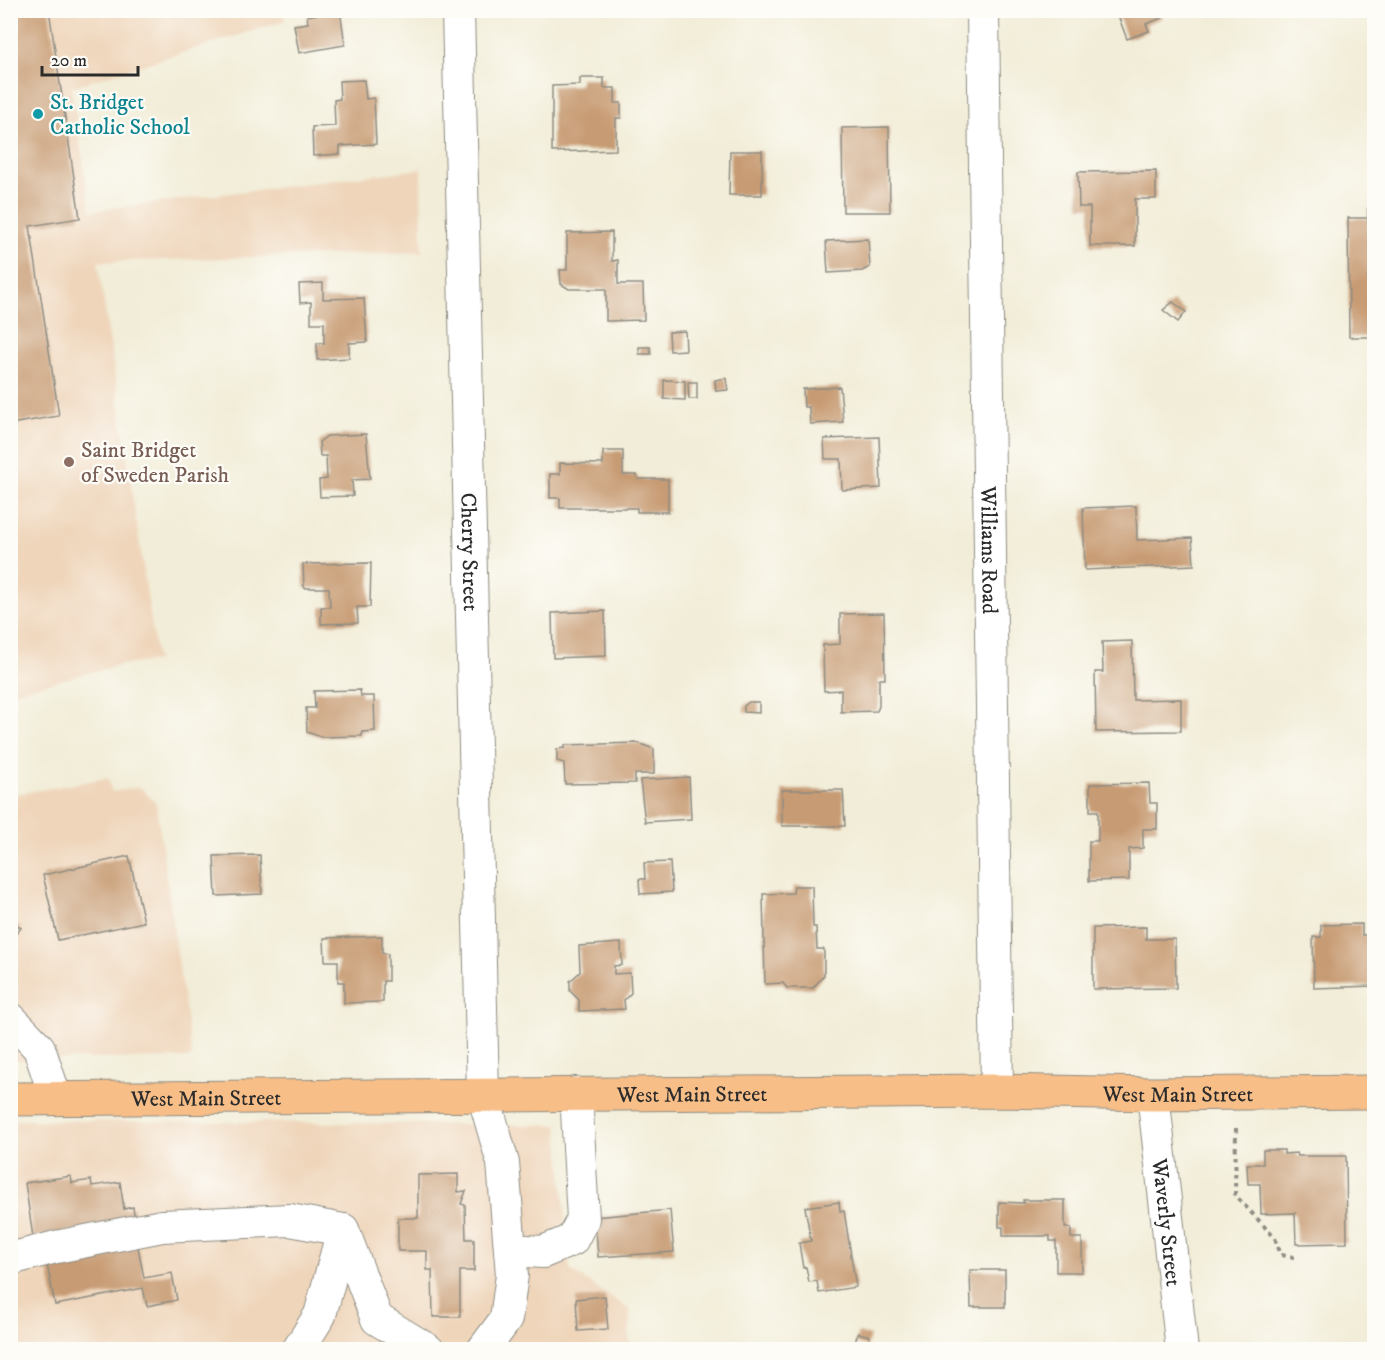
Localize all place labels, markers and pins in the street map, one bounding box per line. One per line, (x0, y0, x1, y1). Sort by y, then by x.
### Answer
place label: St. Bridget Catholic School (50, 89, 190, 141)
marker: St. Bridget Catholic School (31, 107, 45, 121)
place label: Saint Bridget of Sweden Parish (81, 437, 229, 489)
marker: Saint Bridget of Sweden Parish (62, 455, 76, 469)

